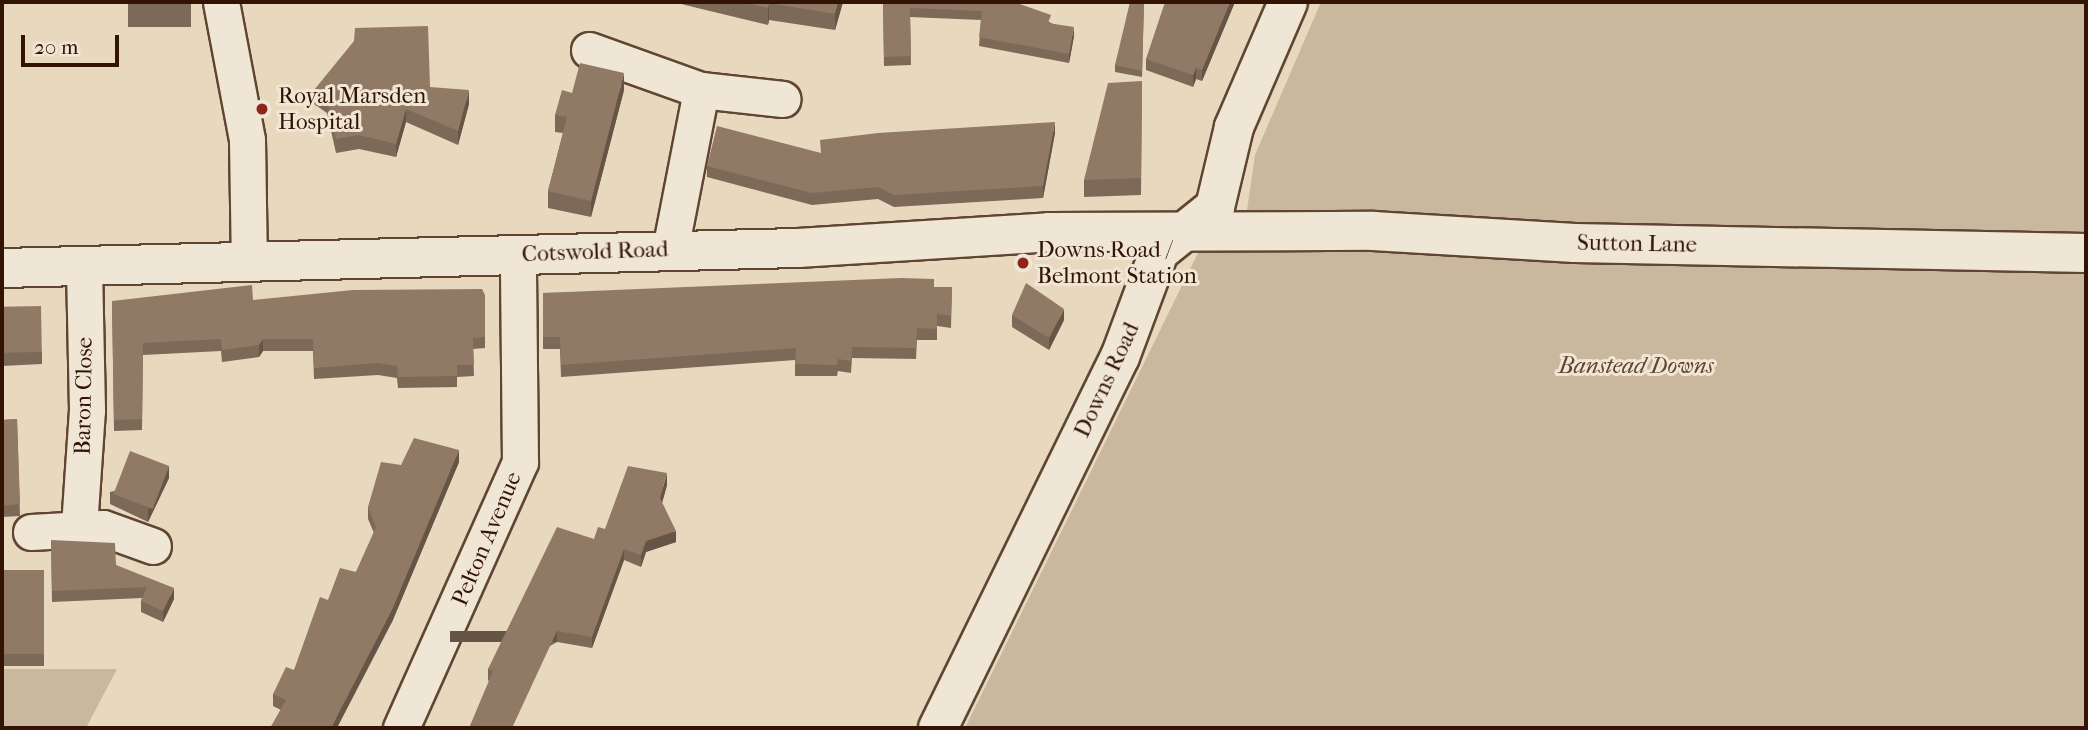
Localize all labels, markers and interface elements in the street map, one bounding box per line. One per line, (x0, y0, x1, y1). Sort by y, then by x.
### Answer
scale bar (24, 21, 122, 65)
text: 20 m (34, 35, 78, 59)
place label: Royal Marsden Hospital (278, 82, 426, 136)
marker: Royal Marsden Hospital (252, 99, 272, 119)
street label: Sutton Lane (1577, 229, 1697, 259)
street label: Cotswold Road (521, 236, 669, 268)
place label: Downs Road / Belmont Station (1037, 236, 1197, 290)
marker: Downs Road / Belmont Station (1015, 255, 1031, 271)
street label: Downs Road (1068, 318, 1146, 442)
street label: Baron Close (69, 337, 99, 455)
park label: Banstead Downs (1558, 352, 1714, 380)
street label: Pelton Avenue (446, 468, 528, 610)

